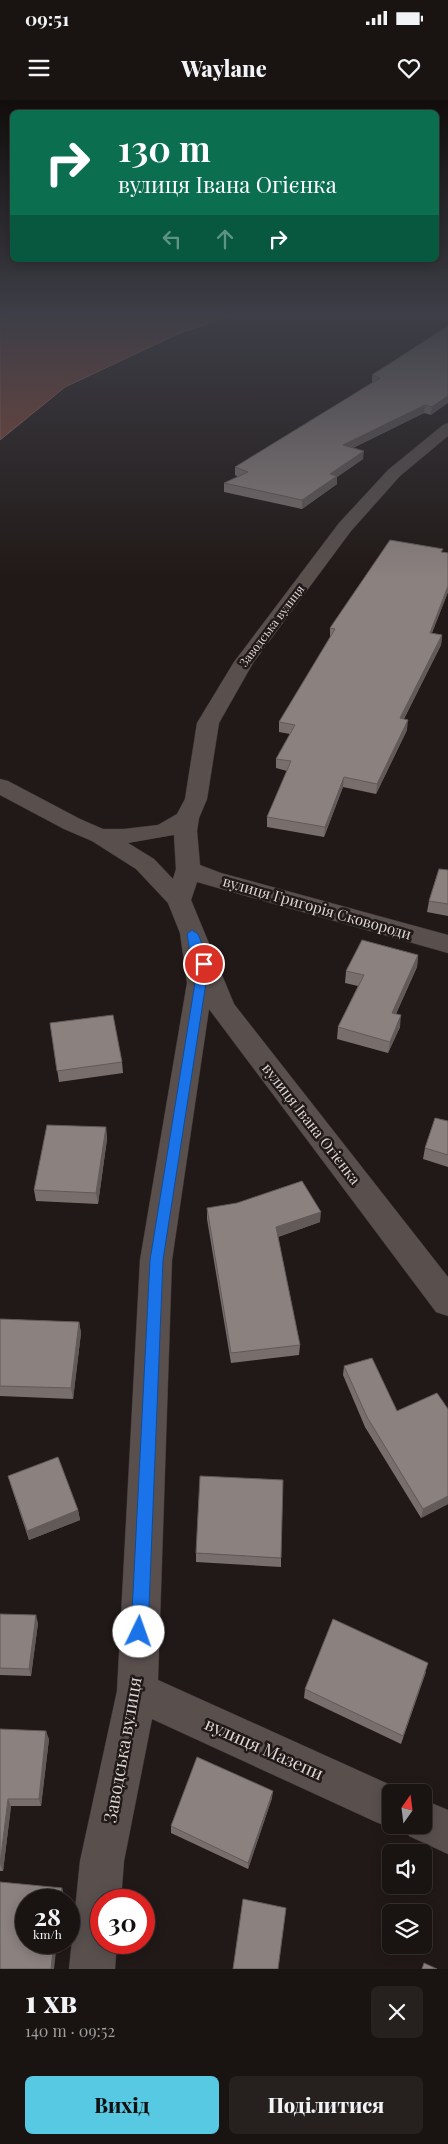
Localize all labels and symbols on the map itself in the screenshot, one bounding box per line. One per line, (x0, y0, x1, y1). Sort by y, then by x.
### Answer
street label: Заводська вулиця (235, 581, 308, 670)
street label: вулиця Григорія Сковороди (221, 870, 414, 944)
pin (183, 943, 225, 985)
street label: вулиця Івана Огієнка (258, 1058, 366, 1189)
position arrow (112, 1605, 164, 1657)
street label: Заводська вулиця (97, 1675, 147, 1825)
street label: вулиця Мазепи (201, 1711, 328, 1785)
north arrow (382, 1784, 432, 1834)
speed limit sign: 30 (90, 1889, 155, 1954)

